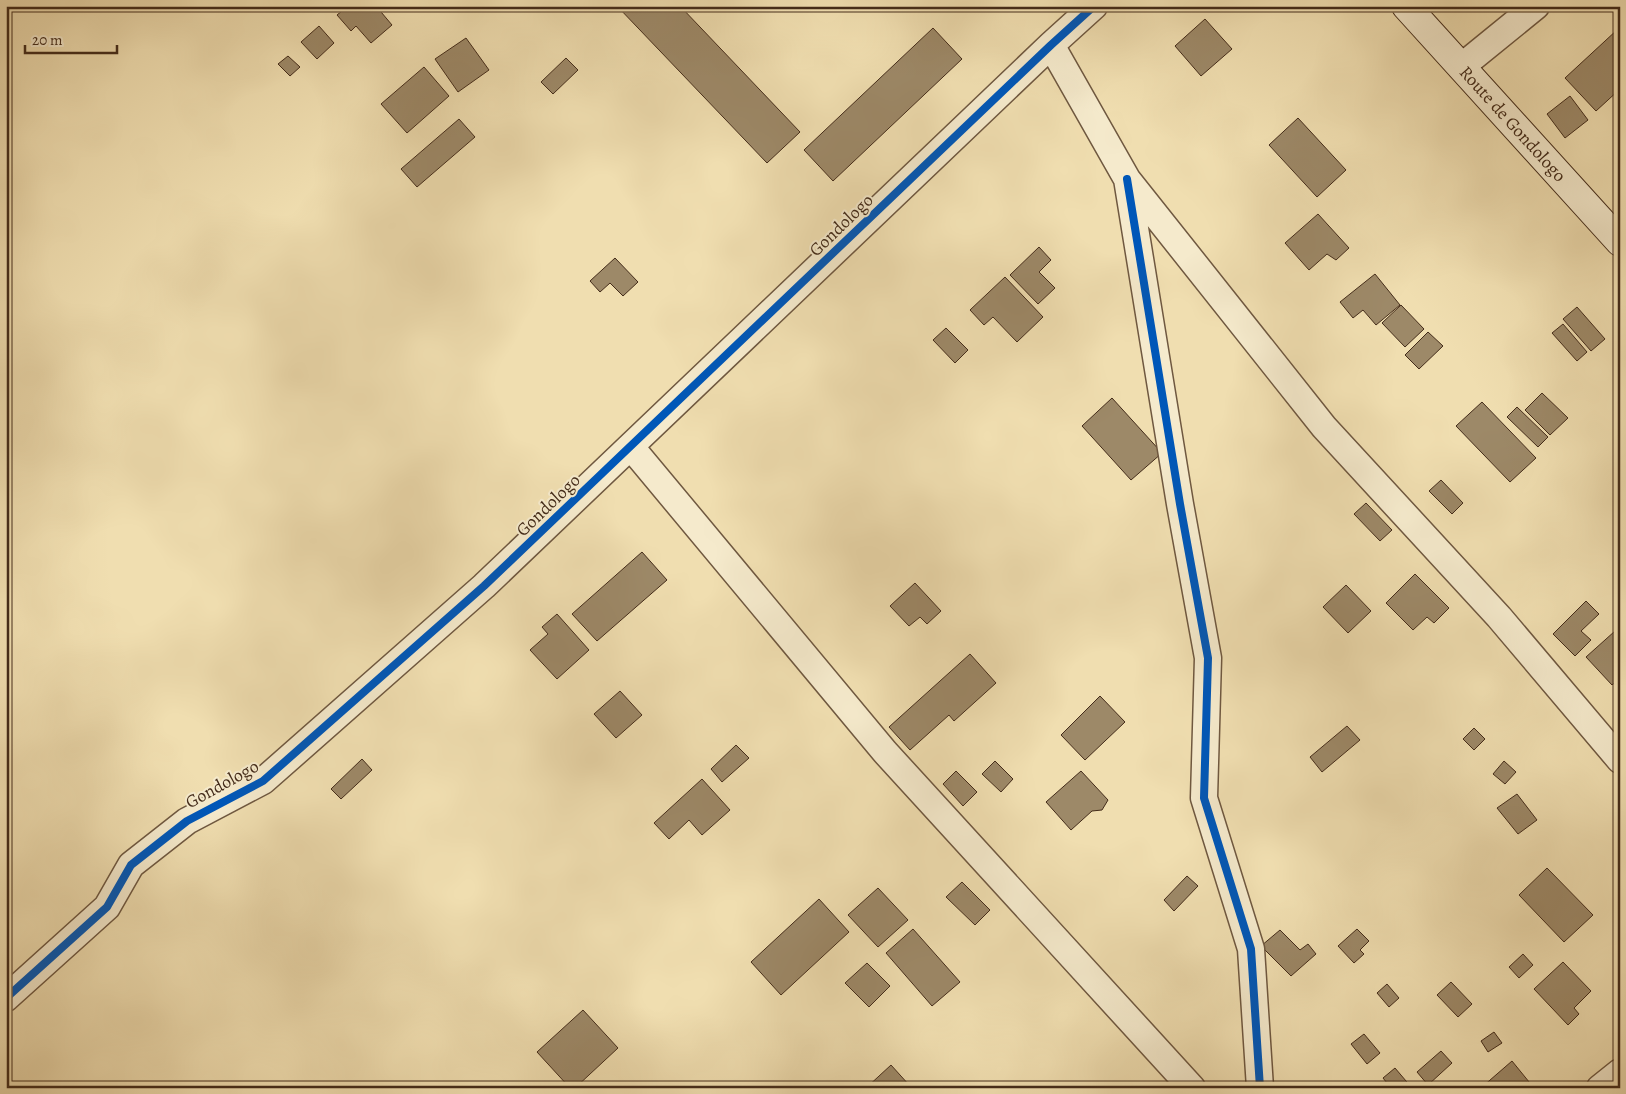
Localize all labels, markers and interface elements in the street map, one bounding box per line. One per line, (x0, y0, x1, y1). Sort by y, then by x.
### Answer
scale bar (25, 22, 118, 54)
text: 20 m (32, 30, 63, 50)
street label: Route de Gondologo (1454, 61, 1572, 187)
street label: Gondologo (804, 188, 878, 262)
street label: Gondologo (511, 468, 585, 542)
street label: Gondologo (181, 754, 263, 814)

